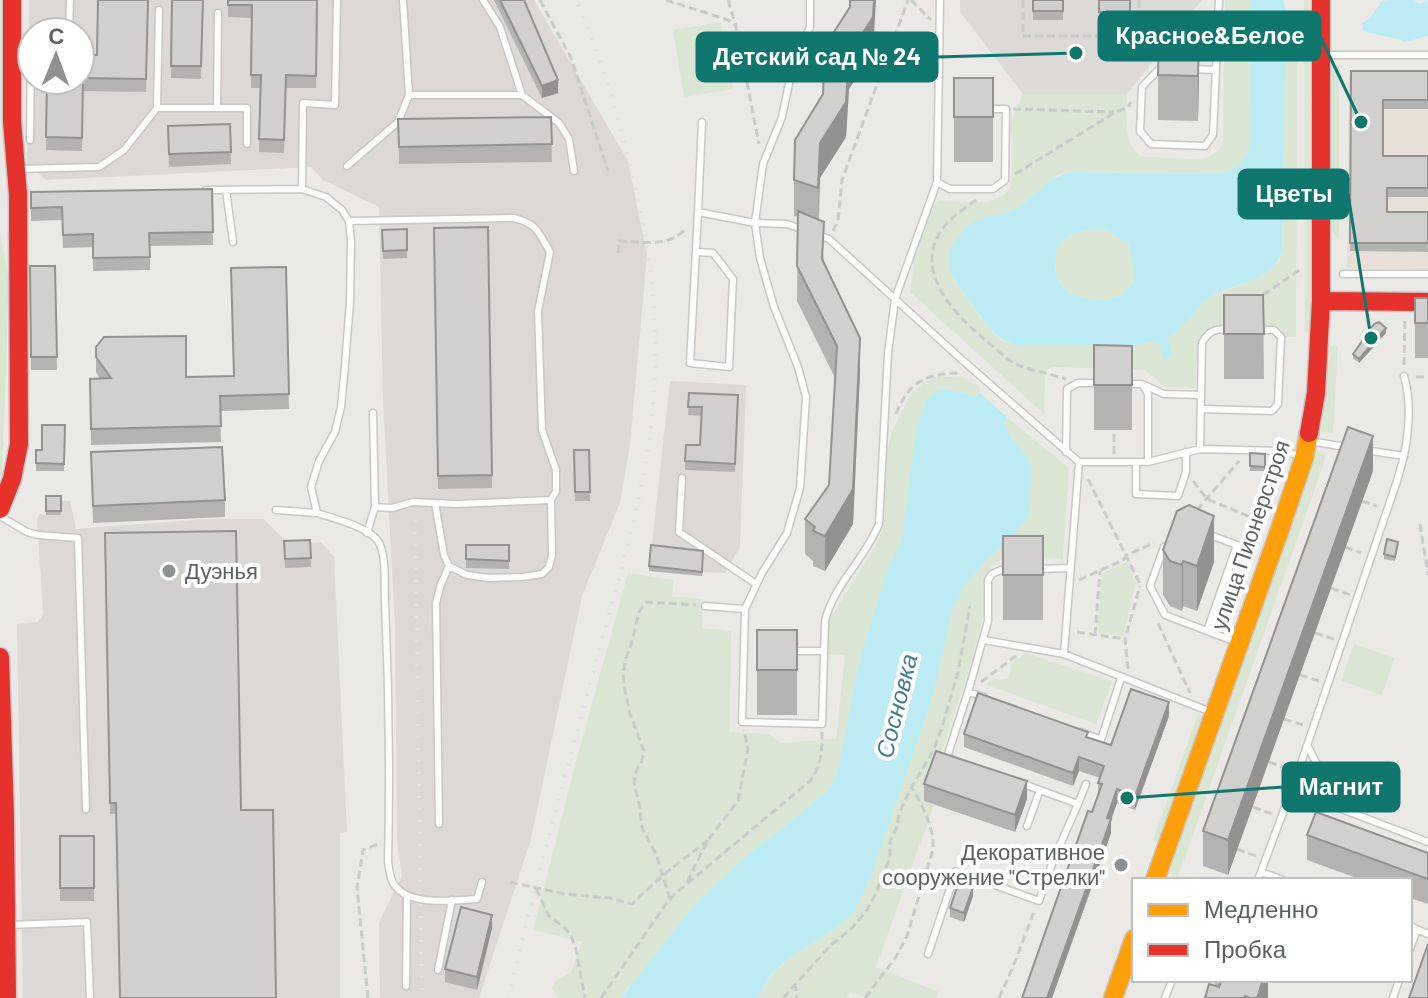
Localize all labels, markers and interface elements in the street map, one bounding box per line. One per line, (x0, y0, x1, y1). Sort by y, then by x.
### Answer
callout: Красное&Белое (1099, 12, 1320, 60)
north arrow (16, 16, 96, 96)
text: Красное&Белое (1116, 20, 1304, 49)
text: С (48, 22, 65, 48)
callout: Детский сад № 24 (697, 33, 937, 81)
text: Детский сад № 24 (713, 41, 921, 70)
callout: Цветы (1239, 170, 1348, 218)
text: Цветы (1255, 178, 1333, 207)
street label: улица Пионерстроя (1204, 436, 1295, 633)
place label: Дуэнья (185, 557, 258, 584)
marker: Дуэнья (160, 562, 178, 580)
water label: Сосновка (869, 650, 922, 761)
callout: Магнит (1283, 763, 1399, 811)
text: Магнит (1299, 771, 1384, 800)
place label: Декоративное сооружение "Стрелки" (882, 838, 1105, 890)
marker: Декоративное сооружение "Стрелки" (1112, 856, 1130, 874)
legend (1132, 878, 1412, 982)
text: Медленно (1204, 894, 1318, 923)
text: Пробка (1204, 934, 1287, 963)

